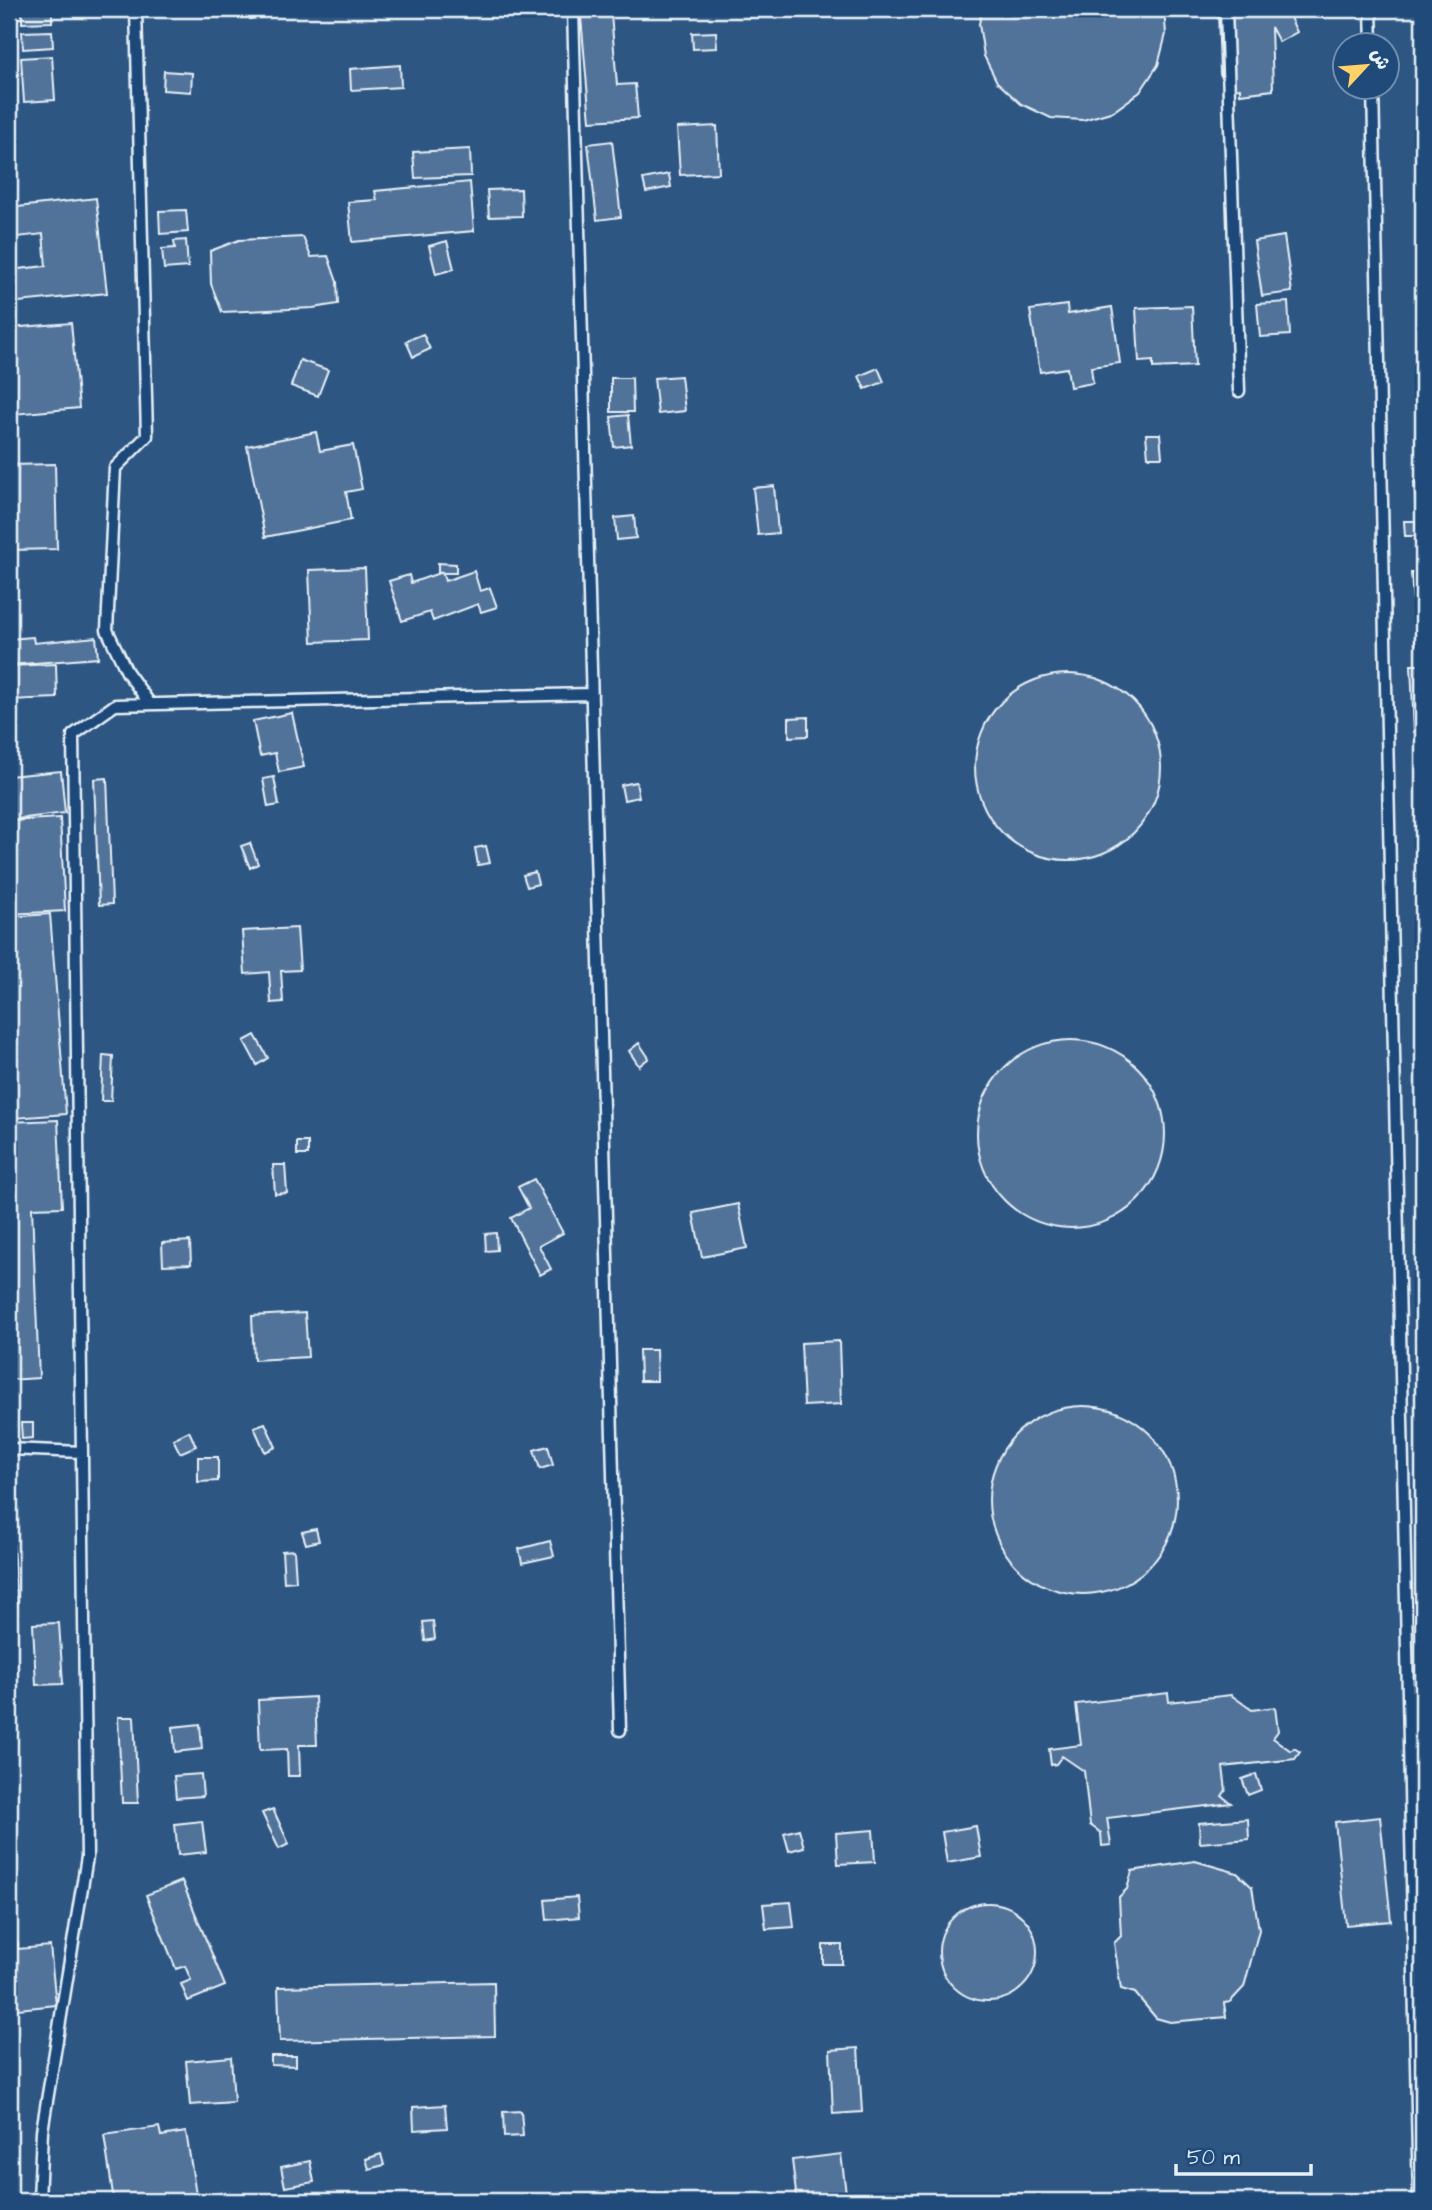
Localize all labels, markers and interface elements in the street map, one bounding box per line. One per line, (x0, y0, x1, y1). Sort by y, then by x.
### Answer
north arrow (1330, 32, 1400, 102)
text: ش (1363, 44, 1397, 75)
scale bar (1176, 2133, 1311, 2177)
text: 50 m (1187, 2143, 1241, 2172)

